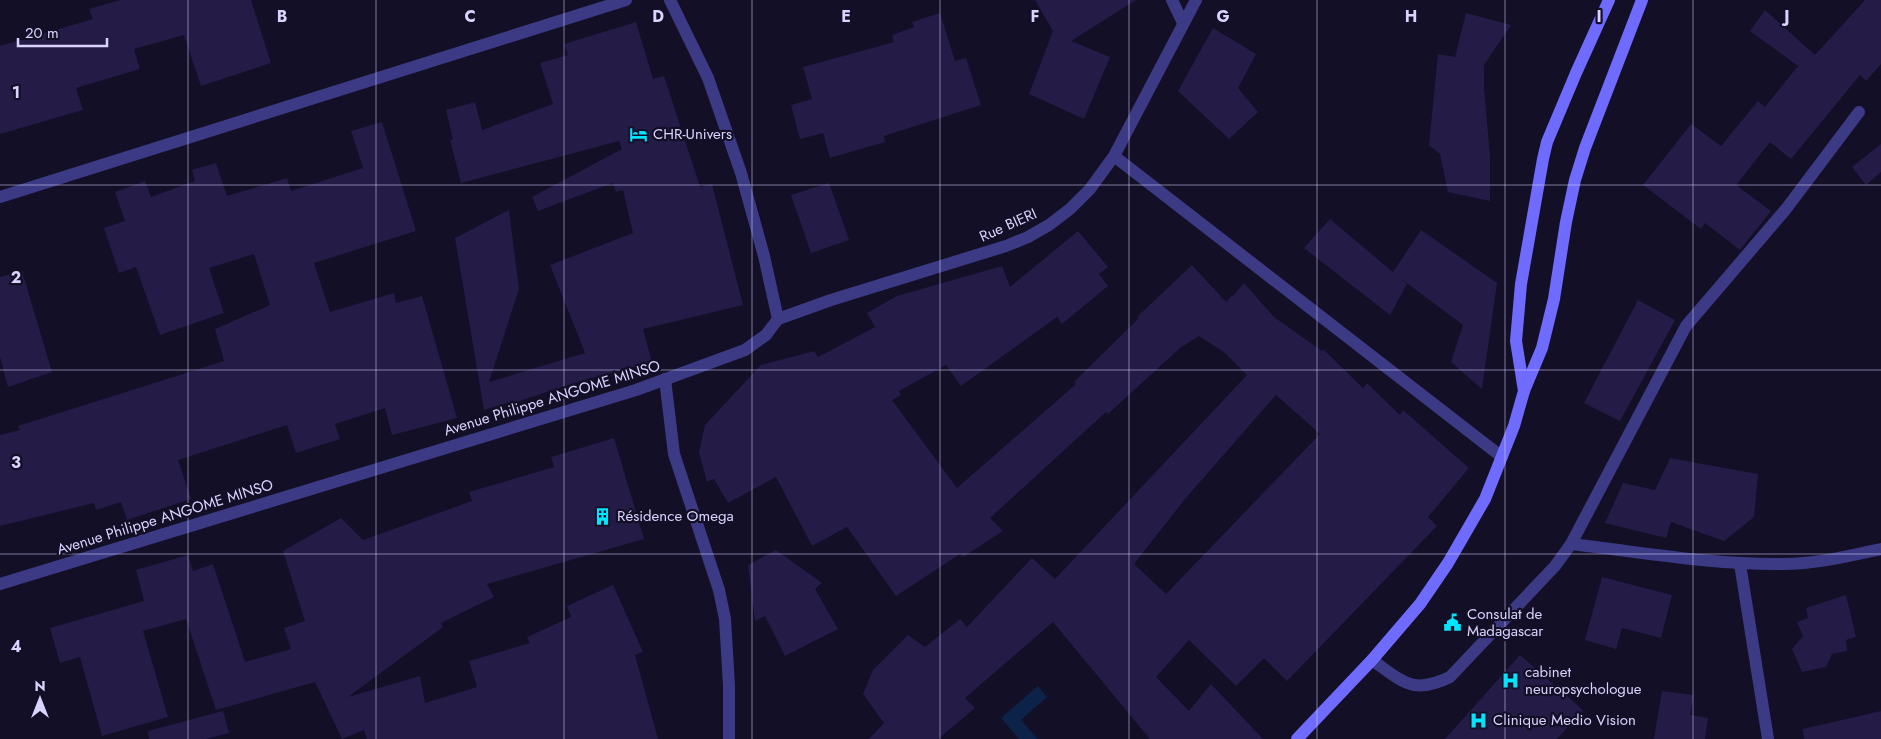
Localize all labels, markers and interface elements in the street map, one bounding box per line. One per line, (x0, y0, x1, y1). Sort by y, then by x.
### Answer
text: B (277, 5, 287, 28)
text: C (464, 5, 476, 28)
text: D (652, 5, 664, 28)
text: E (841, 5, 851, 28)
text: F (1031, 5, 1039, 28)
text: G (1216, 5, 1230, 28)
text: H (1405, 5, 1417, 28)
text: I (1596, 5, 1602, 28)
text: J (1781, 5, 1790, 28)
scale bar (18, 15, 106, 47)
text: 20 m (25, 22, 59, 44)
text: 1 (12, 81, 20, 104)
place label: CHR-Univers (653, 123, 732, 145)
hotel icon: CHR-Univers (629, 124, 649, 144)
street label: Rue BIERI (976, 203, 1040, 247)
text: 2 (11, 266, 21, 289)
street label: Avenue Philippe ANGOME MINSO (441, 355, 663, 441)
text: 3 (11, 451, 21, 474)
street label: Avenue Philippe ANGOME MINSO (54, 474, 276, 560)
place label: Résidence Omega (617, 505, 734, 527)
building icon: Résidence Omega (593, 506, 613, 526)
place label: Consulat de Madagascar (1467, 603, 1544, 642)
public building icon: Consulat de Madagascar (1443, 613, 1463, 633)
text: 4 (10, 635, 22, 658)
place label: cabinet neuropsychologue (1525, 661, 1642, 700)
hospital icon: cabinet neuropsychologue (1501, 671, 1521, 691)
north arrow (15, 674, 65, 724)
text: N (34, 676, 46, 696)
place label: Clinique Medio Vision (1493, 709, 1636, 731)
hospital icon: Clinique Medio Vision (1469, 710, 1489, 730)

